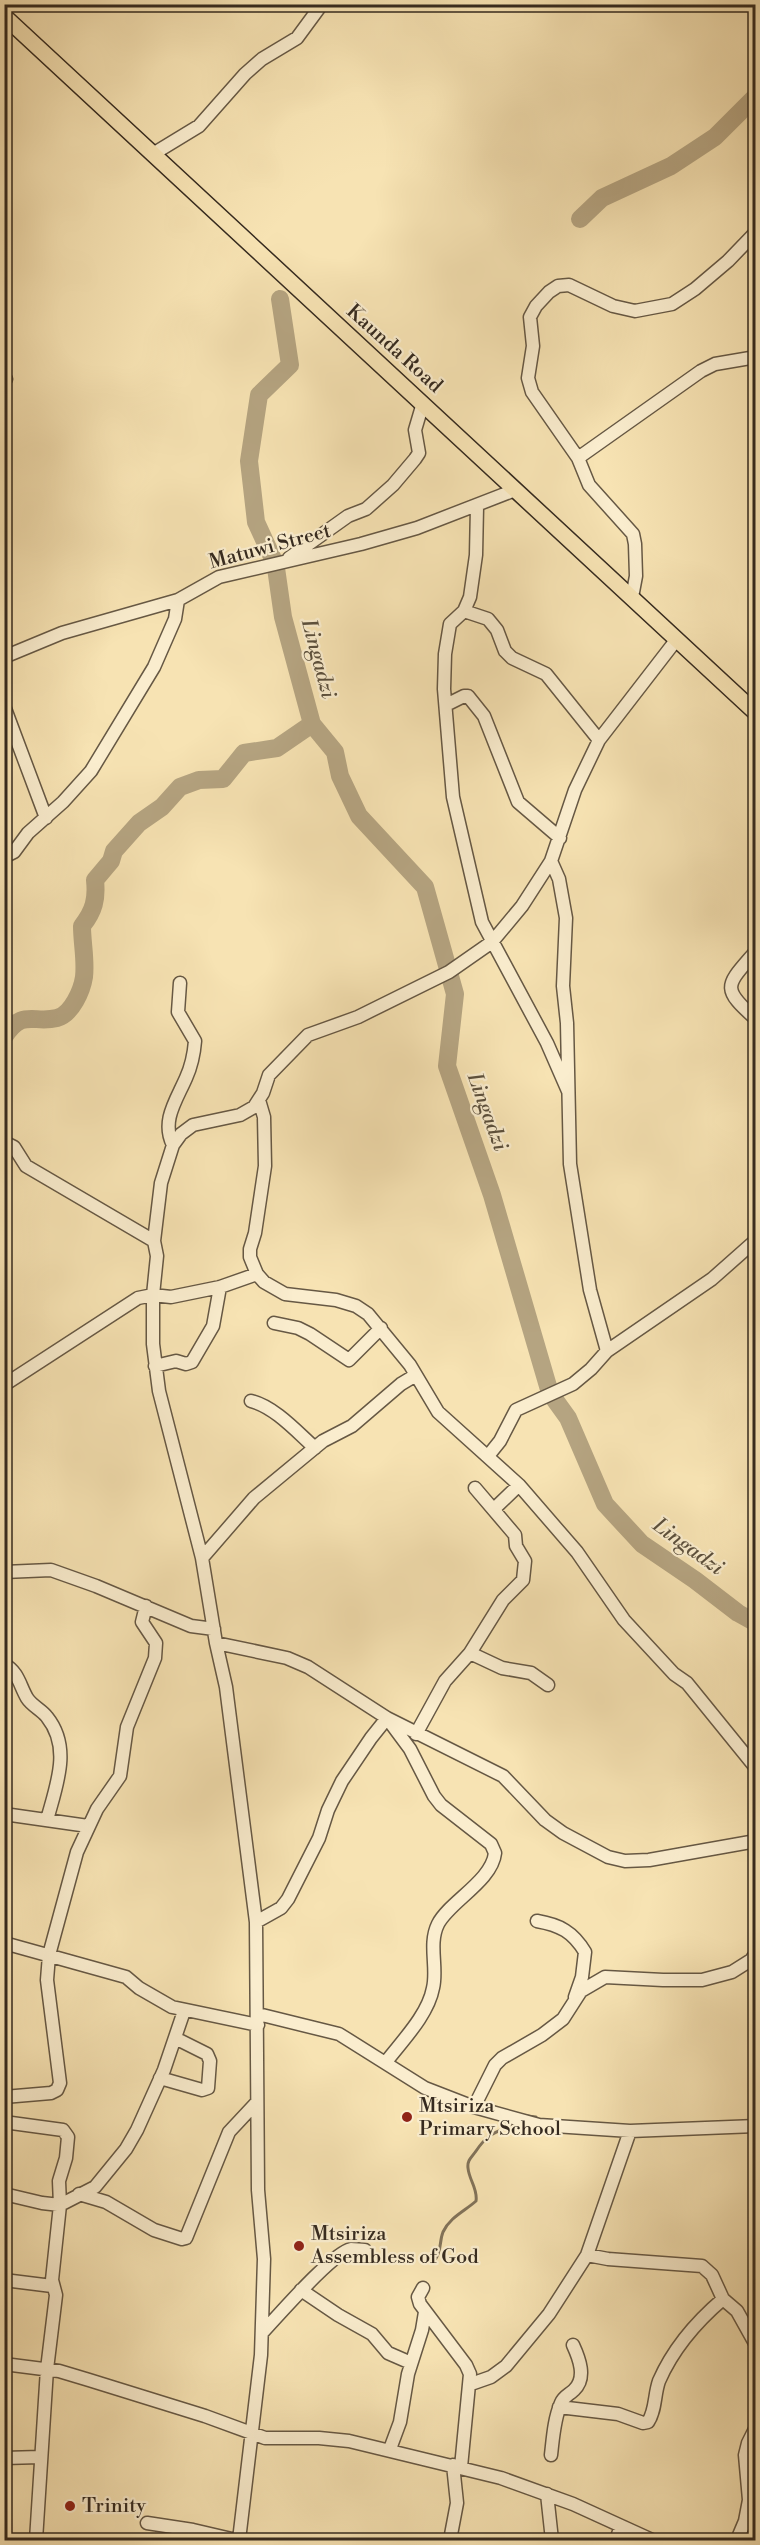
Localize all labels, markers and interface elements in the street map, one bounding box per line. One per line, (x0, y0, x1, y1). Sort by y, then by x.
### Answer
street label: Kaunda Road (341, 299, 448, 399)
street label: Matuwi Street (206, 519, 334, 575)
water label: Lingadzi (295, 616, 341, 702)
water label: Lingadzi (461, 1069, 513, 1155)
water label: Lingadzi (647, 1512, 729, 1582)
place label: Mtsiriza Primary School (419, 2094, 561, 2142)
marker: Mtsiriza Primary School (400, 2110, 414, 2124)
place label: Mtsiriza Assembless of God (310, 2222, 479, 2270)
marker: Mtsiriza Assembless of God (292, 2239, 306, 2253)
place label: Trinity (82, 2494, 146, 2519)
marker: Trinity (63, 2499, 77, 2513)

